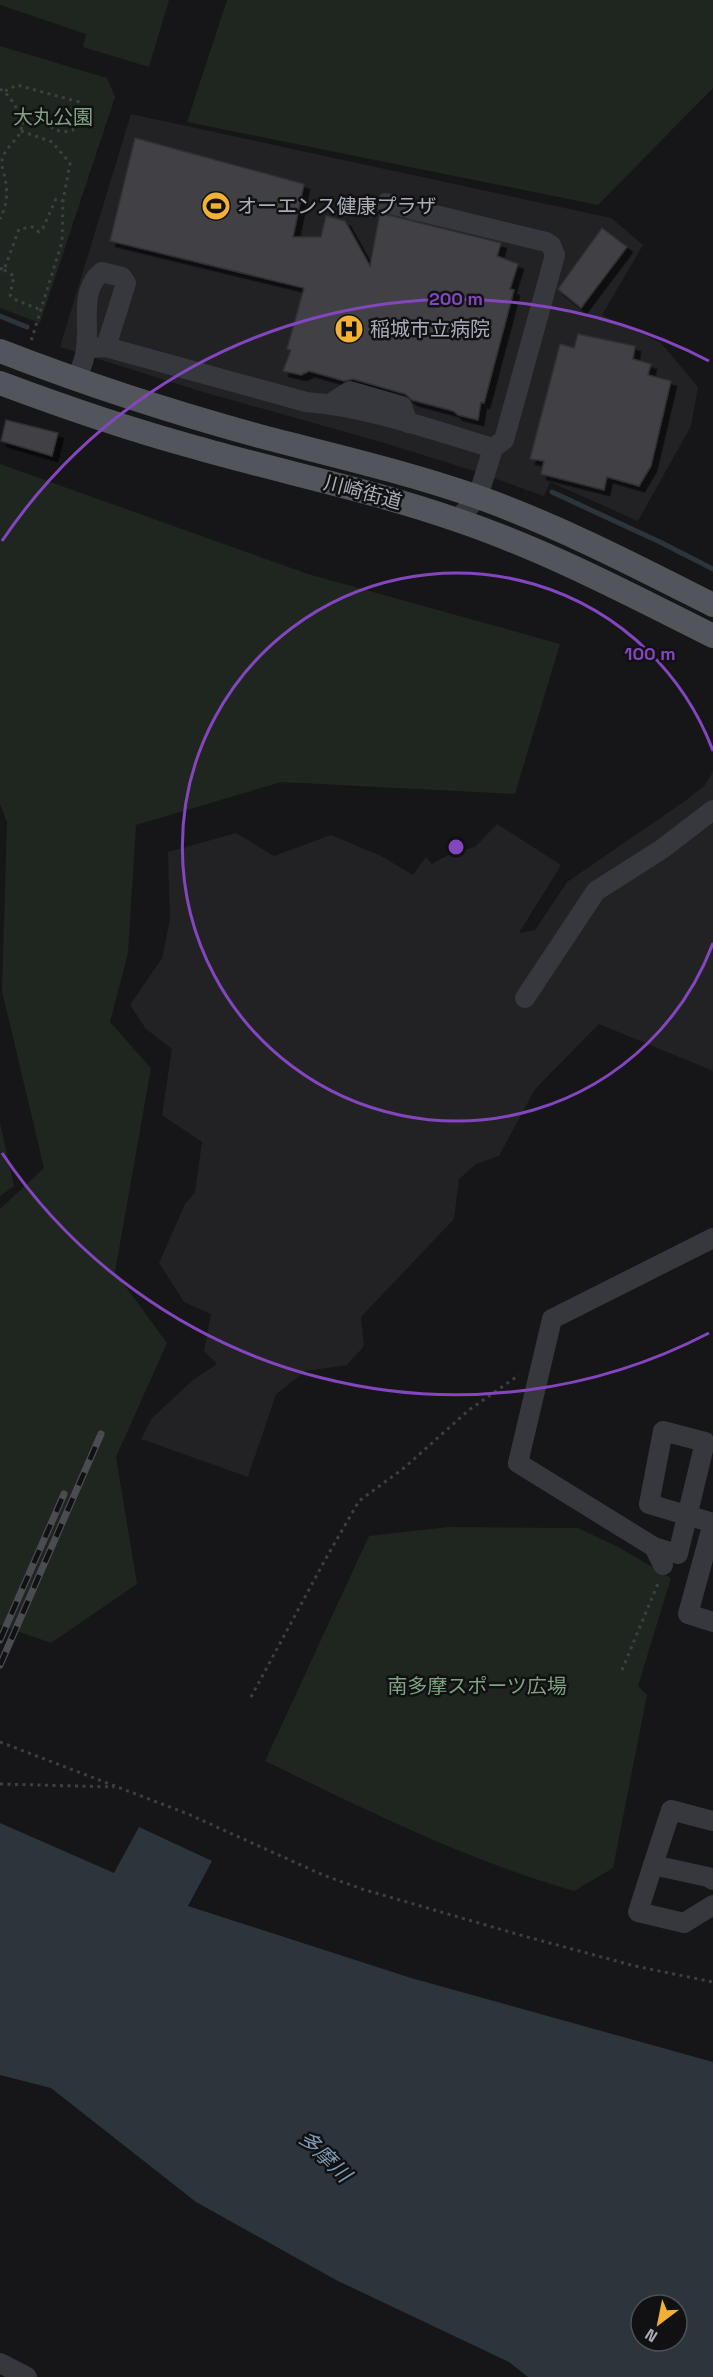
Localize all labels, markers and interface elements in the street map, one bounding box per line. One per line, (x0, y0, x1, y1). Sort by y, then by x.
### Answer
park label: 大丸公園 (13, 104, 93, 130)
sports icon: オーエンス健康プラザ (200, 190, 232, 222)
place label: オーエンス健康プラザ (237, 193, 437, 219)
text: 200 m (429, 287, 483, 310)
hospital icon: 稲城市立病院 (333, 313, 365, 345)
place label: 稲城市立病院 (370, 316, 490, 342)
street label: 川崎街道 (321, 469, 405, 515)
text: 100 m (624, 642, 676, 665)
centre of rings (446, 837, 466, 857)
park label: 南多摩スポーツ広場 (387, 1673, 567, 1699)
water label: 多摩川 (293, 2124, 358, 2189)
north arrow (629, 2293, 689, 2353)
text: N (641, 2324, 661, 2347)

